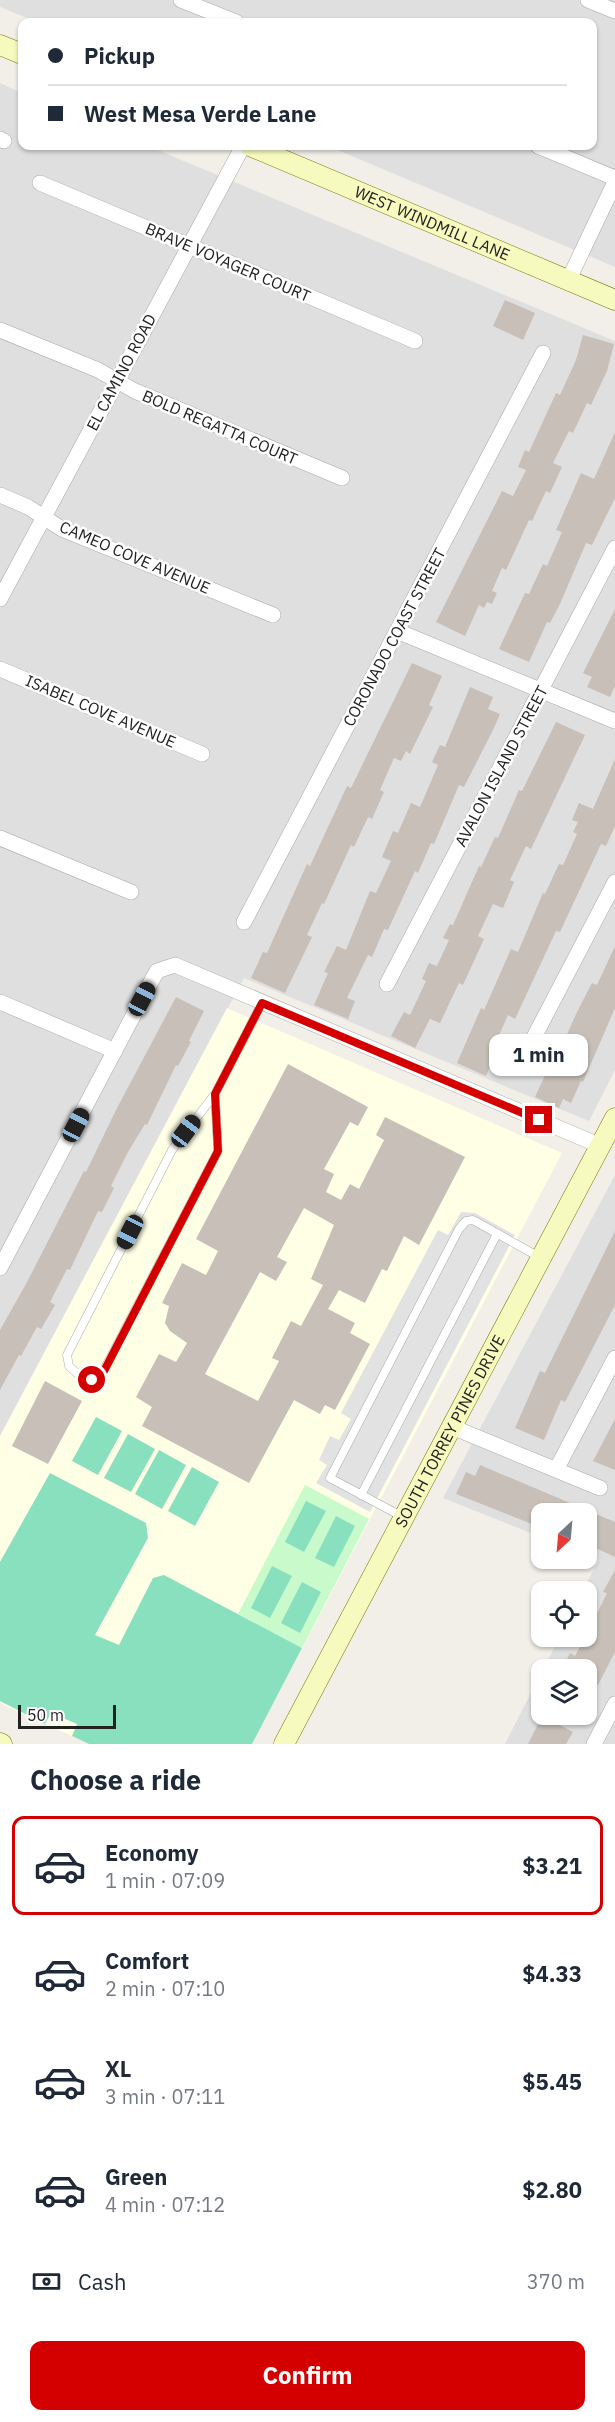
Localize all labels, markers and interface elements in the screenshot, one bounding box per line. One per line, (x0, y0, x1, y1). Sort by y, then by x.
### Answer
text: Pickup (84, 41, 155, 70)
text: West Mesa Verde Lane (84, 99, 316, 128)
street label: WEST WINDMILL LANE (352, 181, 513, 265)
street label: BRAVE VOYAGER COURT (142, 218, 314, 306)
street label: EL CAMINO ROAD (82, 310, 160, 434)
street label: BOLD REGATTA COURT (139, 385, 301, 469)
street label: CAMEO COVE AVENUE (57, 516, 213, 598)
street label: CORONADO COAST STREET (338, 544, 450, 730)
street label: ISABEL COVE AVENUE (23, 670, 179, 752)
street label: AVALON ISLAND STREET (450, 682, 552, 850)
car (126, 979, 158, 1019)
callout: 1 min (490, 1033, 588, 1075)
text: 1 min (512, 1041, 565, 1068)
car (60, 1105, 92, 1145)
route end (525, 1106, 552, 1133)
car (168, 1111, 204, 1151)
car (114, 1212, 146, 1252)
street label: SOUTH TORREY PINES DRIVE (390, 1331, 509, 1531)
route start (78, 1366, 105, 1393)
north arrow (531, 1503, 597, 1569)
map controls (531, 1503, 597, 1725)
button: locate (531, 1581, 597, 1647)
button: layers (531, 1659, 597, 1725)
scale bar (18, 1702, 116, 1730)
text: 50 m (27, 1705, 64, 1725)
text: Choose a ride (30, 1762, 201, 1797)
text: Economy (105, 1838, 199, 1867)
icon: car (33, 1839, 87, 1893)
text: $3.21 (522, 1851, 582, 1880)
text: 1 min · 07:09 (105, 1867, 225, 1894)
text: Comfort (105, 1946, 189, 1975)
icon: car (33, 1947, 87, 2001)
text: $4.33 (522, 1959, 582, 1988)
text: 2 min · 07:10 (105, 1975, 225, 2002)
text: XL (105, 2054, 131, 2083)
icon: car (33, 2055, 87, 2109)
text: $5.45 (522, 2067, 582, 2096)
text: 3 min · 07:11 (105, 2083, 225, 2110)
text: Green (105, 2162, 167, 2191)
icon: car (33, 2163, 87, 2217)
text: $2.80 (522, 2175, 582, 2204)
text: 4 min · 07:12 (105, 2191, 225, 2218)
icon: cash (30, 2265, 63, 2298)
text: Cash (78, 2267, 127, 2296)
text: 370 m (527, 2268, 585, 2295)
button: Confirm (30, 2341, 585, 2410)

